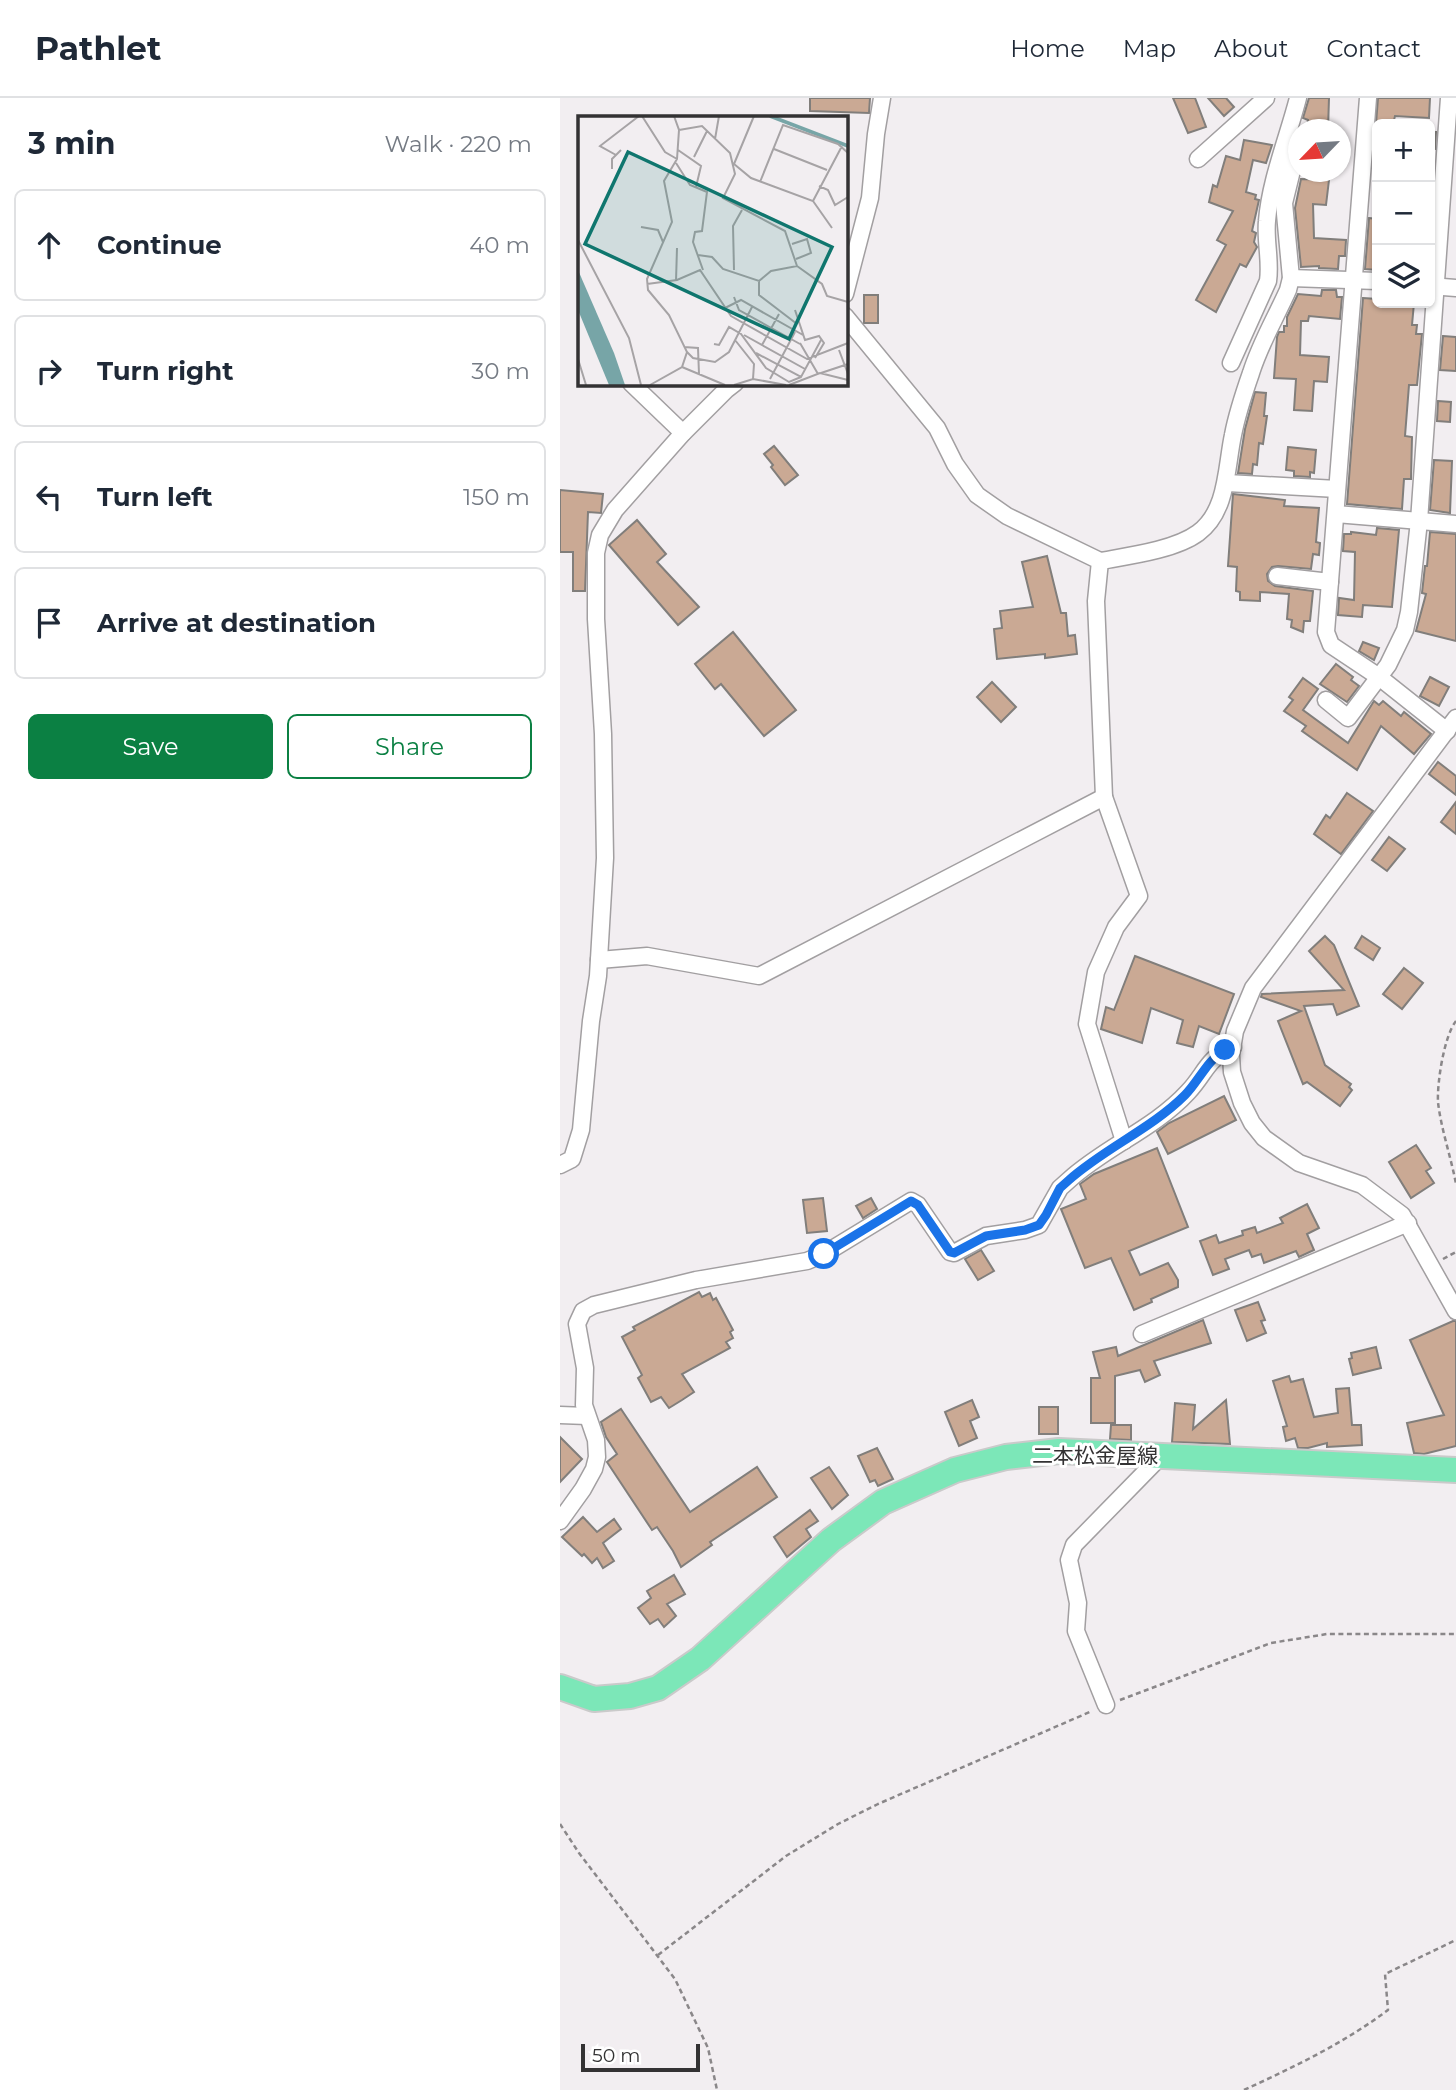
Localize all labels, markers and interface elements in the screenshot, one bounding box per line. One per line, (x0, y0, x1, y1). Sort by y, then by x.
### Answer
text: Pathlet (35, 28, 161, 68)
text: Home (1010, 34, 1085, 63)
text: Map (1123, 34, 1176, 63)
text: About (1214, 34, 1288, 63)
text: Contact (1326, 34, 1421, 63)
inset map (578, 116, 847, 385)
north arrow (1288, 119, 1351, 182)
map controls (1372, 119, 1435, 308)
button: + (1372, 119, 1435, 182)
text: 3 min (28, 125, 115, 162)
text: Walk · 220 m (385, 130, 532, 158)
button: − (1372, 182, 1435, 245)
icon: ahead (30, 226, 68, 264)
text: Continue (97, 229, 222, 261)
text: 40 m (469, 231, 530, 259)
button: layers (1372, 245, 1435, 308)
icon: right (30, 352, 68, 390)
text: Turn right (97, 355, 233, 387)
text: 30 m (471, 357, 530, 385)
icon: left (30, 478, 68, 516)
text: Turn left (97, 481, 213, 513)
text: 150 m (463, 483, 530, 511)
icon: arrive (30, 604, 68, 642)
text: Arrive at destination (97, 607, 376, 639)
button: Save (28, 714, 273, 779)
button: Share (287, 714, 532, 779)
route end (1209, 1034, 1240, 1065)
route start (808, 1238, 839, 1269)
street label: 二本松金屋線 (1032, 1443, 1158, 1468)
scale bar (581, 2041, 700, 2073)
text: 50 m (592, 2044, 640, 2067)

